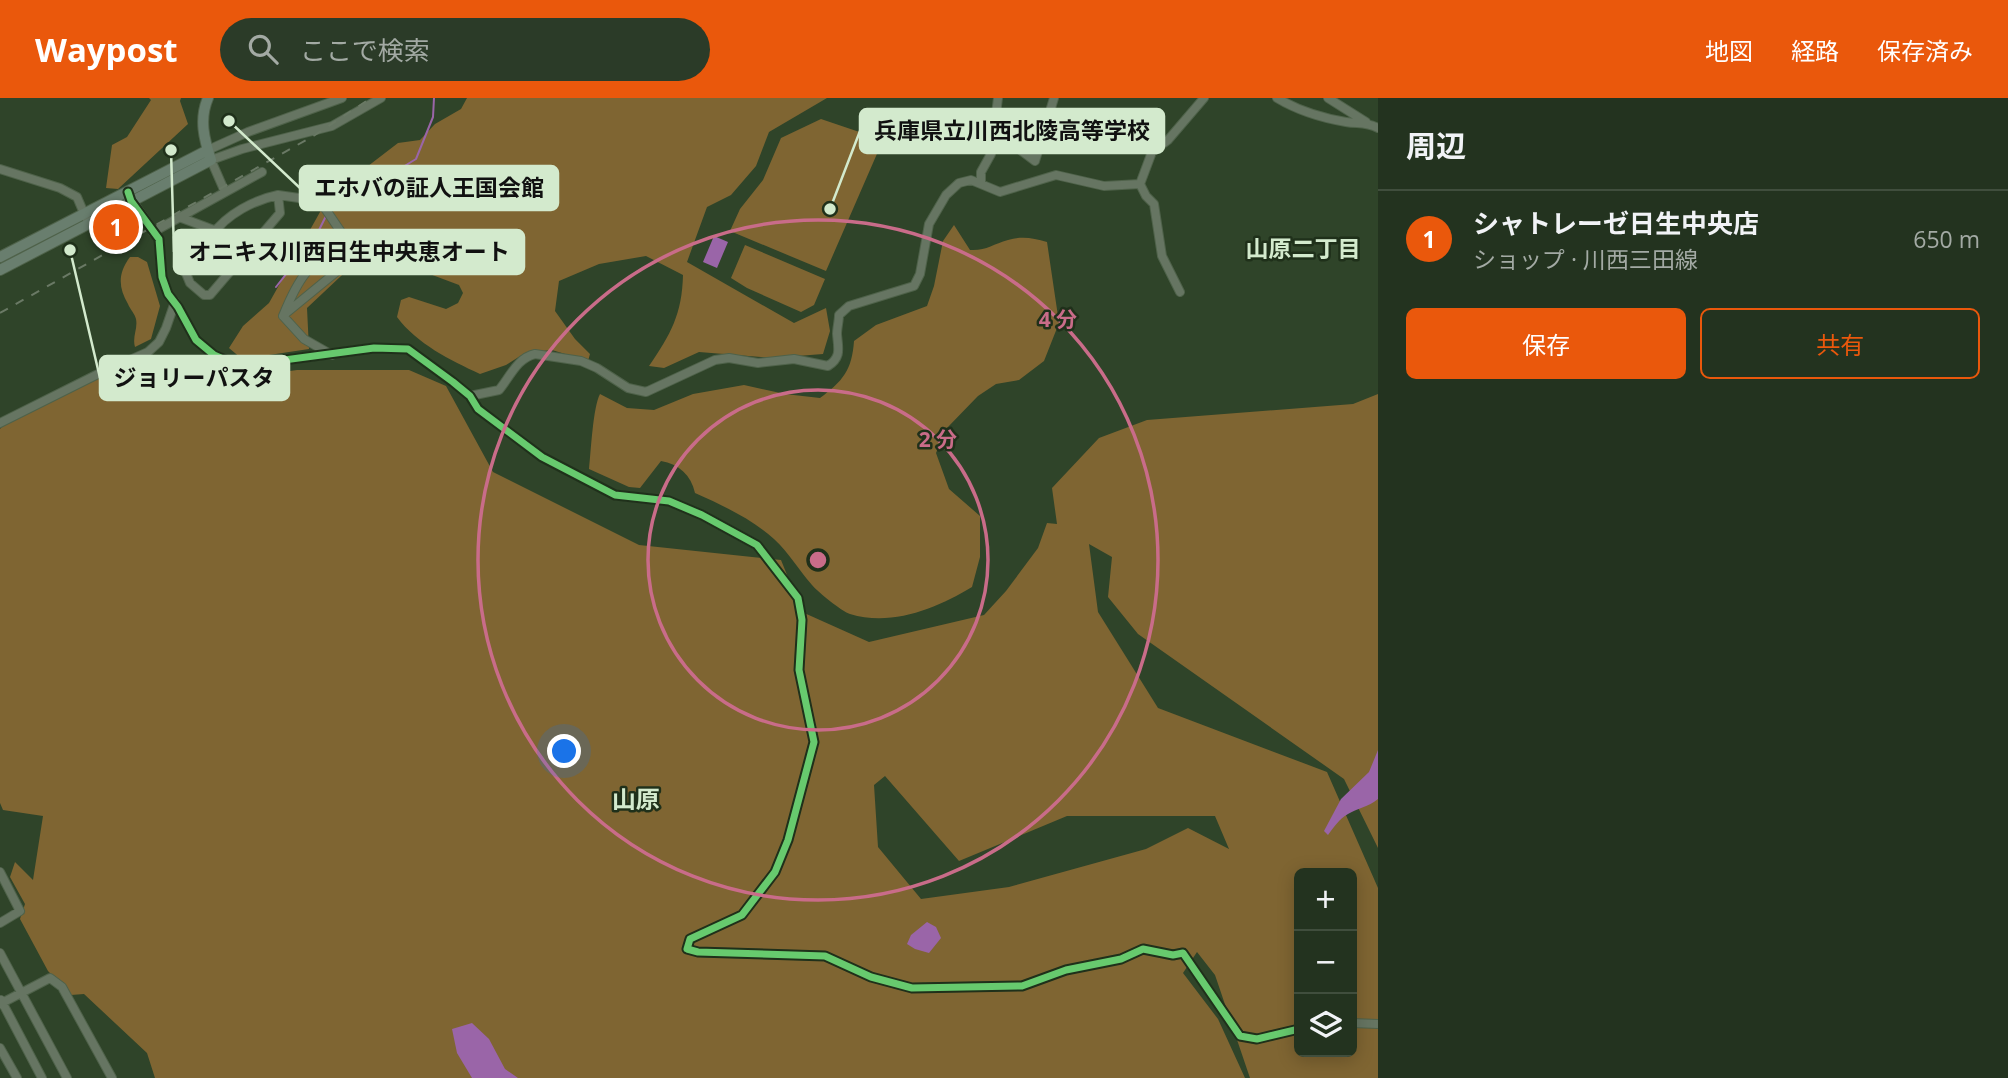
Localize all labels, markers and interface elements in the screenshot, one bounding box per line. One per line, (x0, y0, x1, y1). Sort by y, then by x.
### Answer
search box (220, 18, 710, 81)
text: Waypost (35, 27, 178, 72)
icon: search (244, 30, 282, 68)
text: ここで検索 (300, 32, 430, 68)
text: 地図 (1705, 34, 1753, 67)
text: 経路 (1791, 34, 1839, 67)
text: 保存済み (1877, 34, 1973, 67)
callout: 兵庫県立川西北陵高等学校 (860, 109, 1164, 153)
text: 兵庫県立川西北陵高等学校 (874, 114, 1150, 146)
text: 周辺 (1406, 125, 1466, 166)
callout: エホバの証人王国会館 (300, 166, 558, 210)
text: エホバの証人王国会館 (314, 171, 544, 203)
pin: 1 (93, 201, 139, 253)
text: シャトレーゼ日生中央店 (1473, 205, 1759, 241)
text: 1 (1422, 223, 1436, 255)
text: 650 m (1913, 223, 1980, 255)
callout: オニキス川西日生中央恵オート (174, 230, 524, 274)
district label: 山原二丁目 (1246, 232, 1361, 264)
text: オニキス川西日生中央恵オート (188, 235, 510, 267)
text: ショップ · 川西三田線 (1473, 243, 1698, 275)
text: 4 分 (1039, 305, 1077, 333)
button: 保存 (1406, 308, 1686, 379)
button: 共有 (1700, 308, 1980, 379)
callout: ジョリーパスタ (100, 356, 289, 400)
text: ジョリーパスタ (114, 361, 274, 393)
text: 2 分 (919, 425, 957, 453)
centre of rings (806, 548, 830, 572)
your location (547, 734, 581, 768)
district label: 山原 (612, 782, 660, 815)
map controls (1294, 868, 1357, 1057)
button: + (1294, 868, 1357, 931)
button: − (1294, 931, 1357, 994)
button: layers (1294, 994, 1357, 1057)

